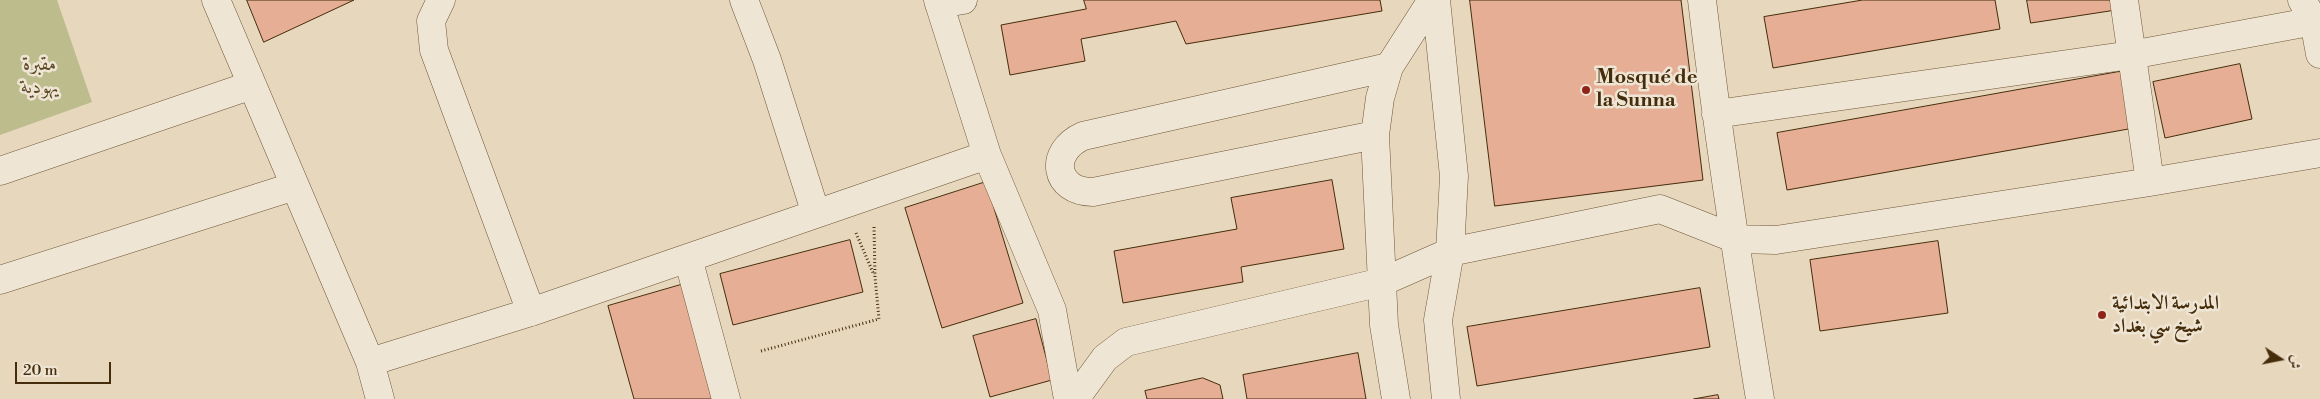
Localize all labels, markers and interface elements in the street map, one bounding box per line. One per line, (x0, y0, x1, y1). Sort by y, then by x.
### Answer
park label: مقبرة يهودية (21, 53, 59, 100)
place label: Mosqué de la Sunna (1596, 66, 1698, 113)
marker: Mosqué de la Sunna (1580, 84, 1592, 96)
place label: المدرسة الابتدائية شيخ سي بغداد (2112, 292, 2219, 339)
marker: المدرسة الابتدائية شيخ سي بغداد (2096, 309, 2108, 321)
north arrow (2255, 334, 2305, 384)
scale bar (18, 352, 114, 384)
text: ش (2285, 353, 2305, 370)
text: 20 m (23, 361, 58, 380)

